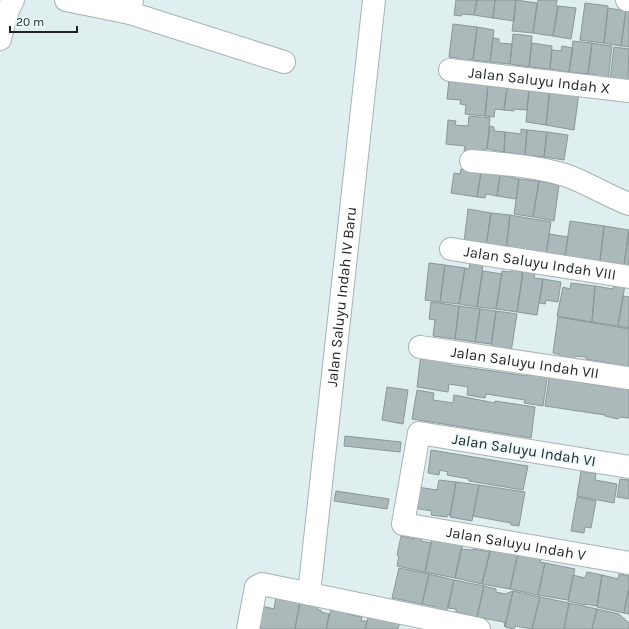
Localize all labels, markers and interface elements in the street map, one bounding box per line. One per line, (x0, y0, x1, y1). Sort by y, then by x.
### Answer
scale bar (10, 8, 77, 34)
text: 20 m (16, 15, 44, 29)
street label: Jalan Saluyu Indah X (468, 63, 611, 98)
street label: Jalan Saluyu Indah IV Baru (323, 206, 360, 388)
street label: Jalan Saluyu Indah VIII (463, 242, 617, 284)
street label: Jalan Saluyu Indah VII (450, 343, 600, 382)
street label: Jalan Saluyu Indah VI (451, 430, 597, 470)
street label: Jalan Saluyu Indah V (445, 523, 588, 565)

